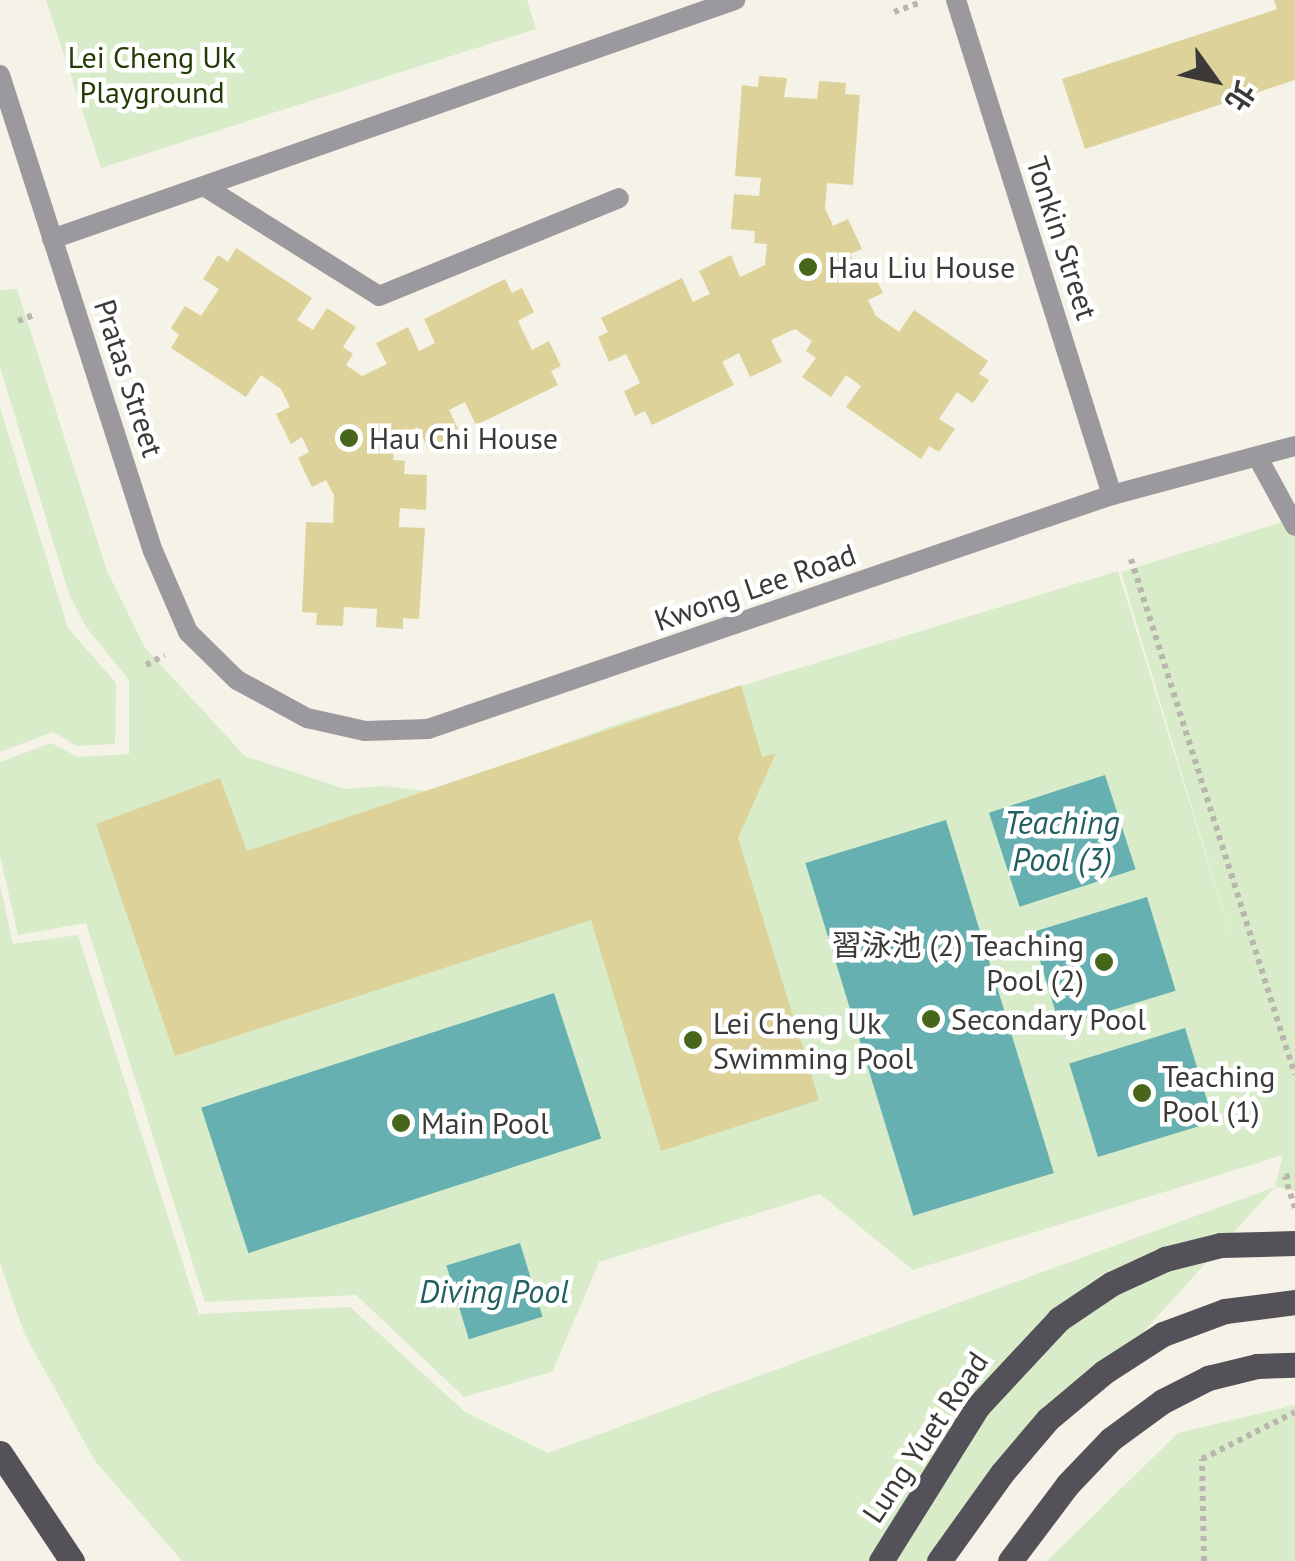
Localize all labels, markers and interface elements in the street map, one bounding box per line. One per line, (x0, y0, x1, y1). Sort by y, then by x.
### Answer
north arrow (1165, 30, 1265, 130)
park label: Lei Cheng Uk Playground (68, 39, 236, 110)
text: 北 (1217, 75, 1264, 118)
street label: Tonkin Street (1019, 152, 1105, 324)
place label: Hau Liu House (828, 249, 1015, 285)
marker: Hau Liu House (797, 256, 819, 278)
street label: Pratas Street (87, 295, 171, 461)
place label: Hau Chi House (369, 420, 558, 456)
marker: Hau Chi House (338, 427, 360, 449)
street label: Kwong Lee Road (650, 536, 860, 638)
water label: Teaching Pool (3) (1004, 804, 1120, 879)
place label: 習泳池 (2) Teaching Pool (2) (831, 927, 1084, 998)
marker: 習泳池 (2) Teaching Pool (2) (1093, 951, 1115, 973)
place label: Secondary Pool (951, 1001, 1147, 1037)
place label: Lei Cheng Uk Swimming Pool (713, 1005, 913, 1076)
marker: Secondary Pool (920, 1008, 942, 1030)
marker: Lei Cheng Uk Swimming Pool (682, 1029, 704, 1051)
place label: Teaching Pool (1) (1162, 1058, 1275, 1128)
marker: Teaching Pool (1) (1131, 1082, 1153, 1104)
place label: Main Pool (421, 1105, 549, 1141)
marker: Main Pool (390, 1112, 412, 1134)
water label: Diving Pool (419, 1272, 569, 1310)
street label: Lung Yuet Road (854, 1344, 996, 1530)

